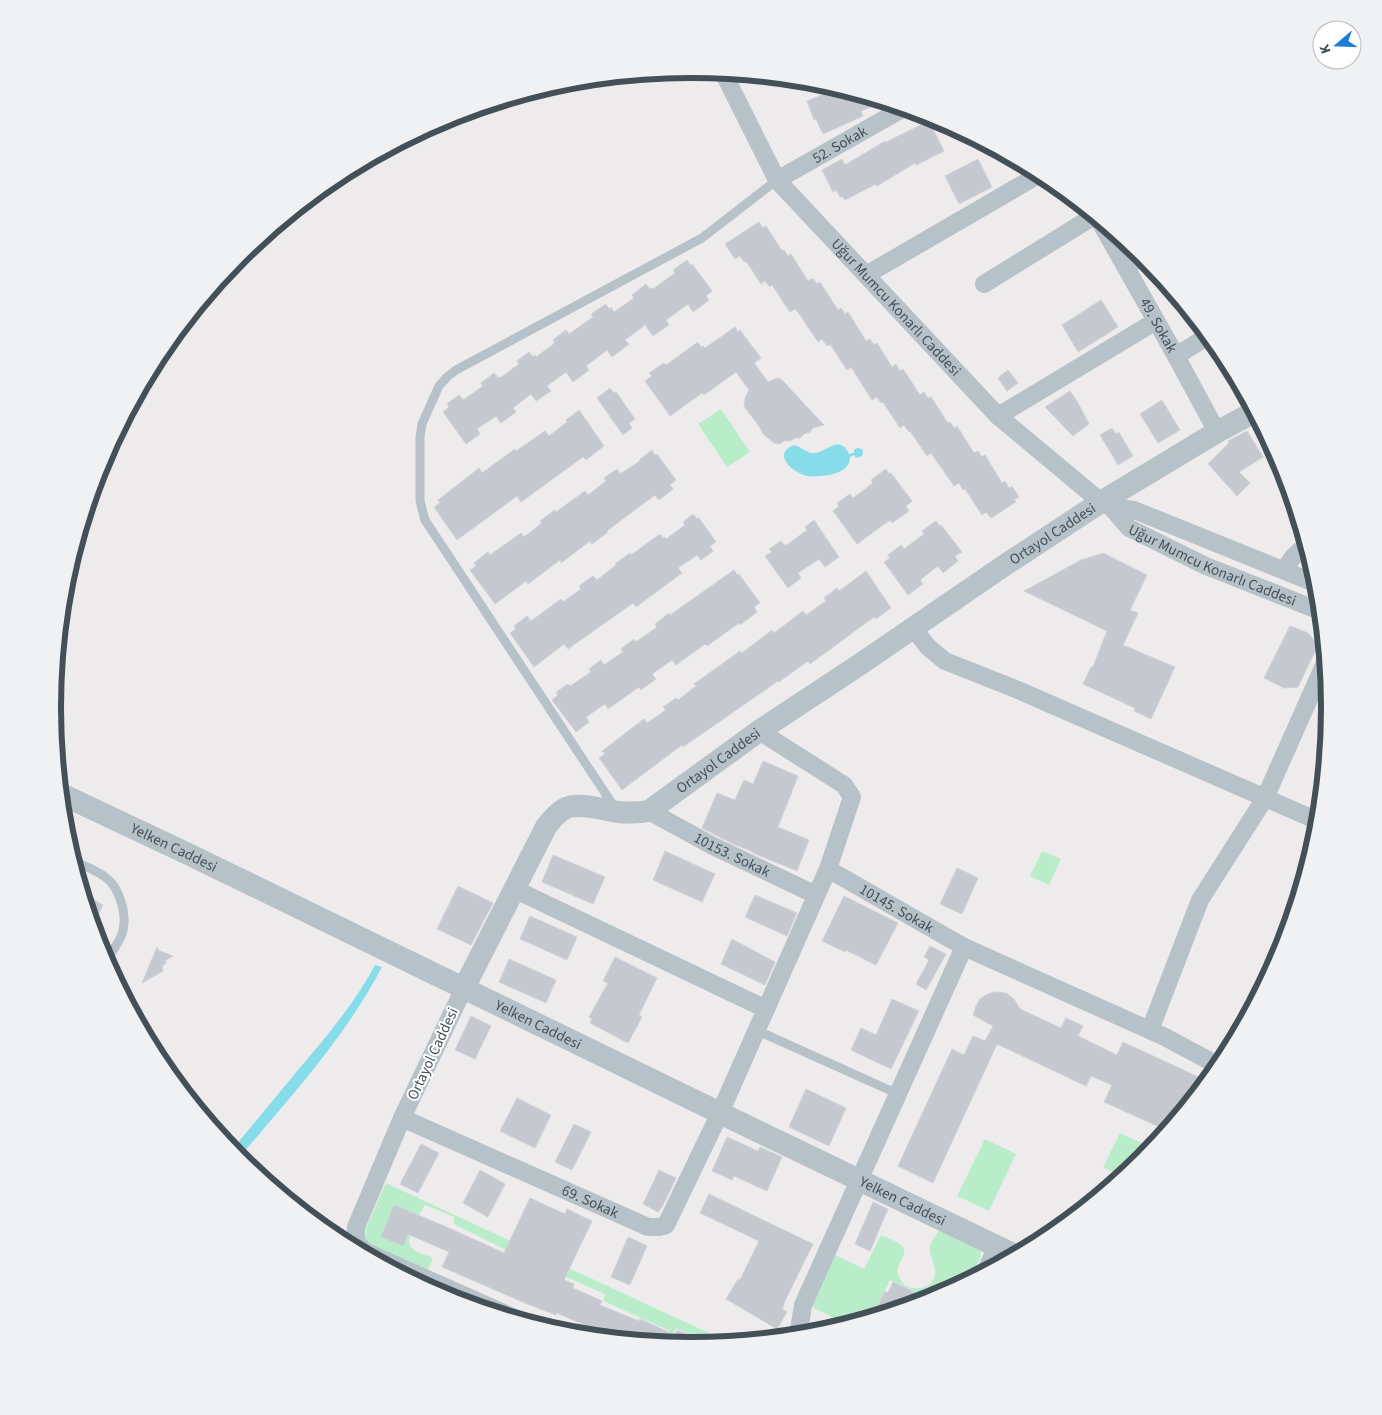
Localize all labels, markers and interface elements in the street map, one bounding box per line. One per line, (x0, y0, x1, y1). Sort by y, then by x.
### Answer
north arrow (1312, 20, 1362, 70)
text: K (1315, 41, 1337, 56)
street label: 52. Sokak (808, 120, 871, 168)
street label: Uğur Mumcu Konarlı Caddesi (826, 234, 966, 381)
street label: 49. Sokak (1135, 294, 1183, 357)
street label: Ortayol Caddesi (1005, 498, 1100, 570)
street label: Uğur Mumcu Konarlı Caddesi (1125, 519, 1299, 611)
street label: Ortayol Caddesi (672, 723, 765, 798)
street label: Yelken Caddesi (126, 817, 221, 877)
street label: 10153. Sokak (690, 827, 774, 882)
street label: 10145. Sokak (856, 879, 938, 938)
street label: Yelken Caddesi (491, 994, 585, 1054)
street label: Ortayol Caddesi (402, 1004, 464, 1104)
street label: Yelken Caddesi (855, 1171, 950, 1231)
street label: 69. Sokak (559, 1180, 623, 1223)

